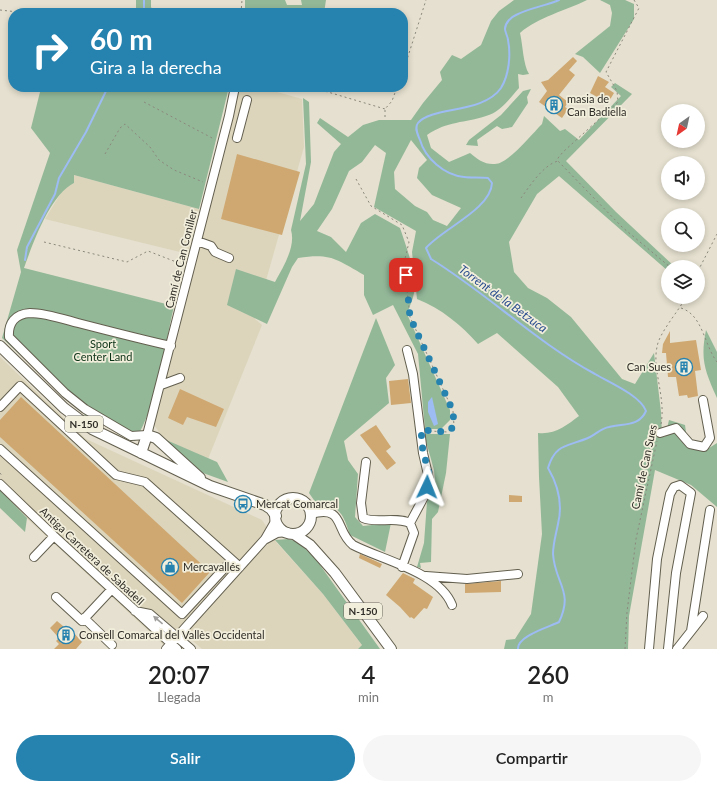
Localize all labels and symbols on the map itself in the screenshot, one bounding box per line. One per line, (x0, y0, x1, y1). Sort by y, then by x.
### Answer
place label: masia de Can Badiella (567, 92, 627, 118)
building icon: masia de Can Badiella (544, 95, 564, 115)
north arrow (661, 104, 705, 148)
street label: Camí de Can Coniller (162, 208, 199, 310)
pin (389, 258, 423, 292)
water label: Torrent de la Betzuca (456, 262, 550, 336)
park label: Sport Center Land (74, 337, 132, 363)
building icon: Can Sues (674, 357, 694, 377)
place label: Can Sues (627, 360, 671, 373)
road number: N-150 (65, 416, 103, 432)
street label: Camí de Can Sues (628, 423, 659, 511)
position arrow (406, 466, 448, 508)
bus stop icon: Mercat Comarcal (233, 494, 253, 514)
place label: Mercat Comarcal (256, 497, 338, 510)
street label: Antiga Carretera de Sabadell (38, 504, 147, 607)
shop icon: Mercavallés (160, 557, 180, 577)
place label: Mercavallés (183, 560, 240, 573)
road number: N-150 (344, 603, 382, 619)
one-way arrow (152, 616, 163, 625)
building icon: Consell Comarcal del Vallès Occidental (56, 625, 76, 645)
place label: Consell Comarcal del Vallès Occidental (79, 628, 265, 641)

